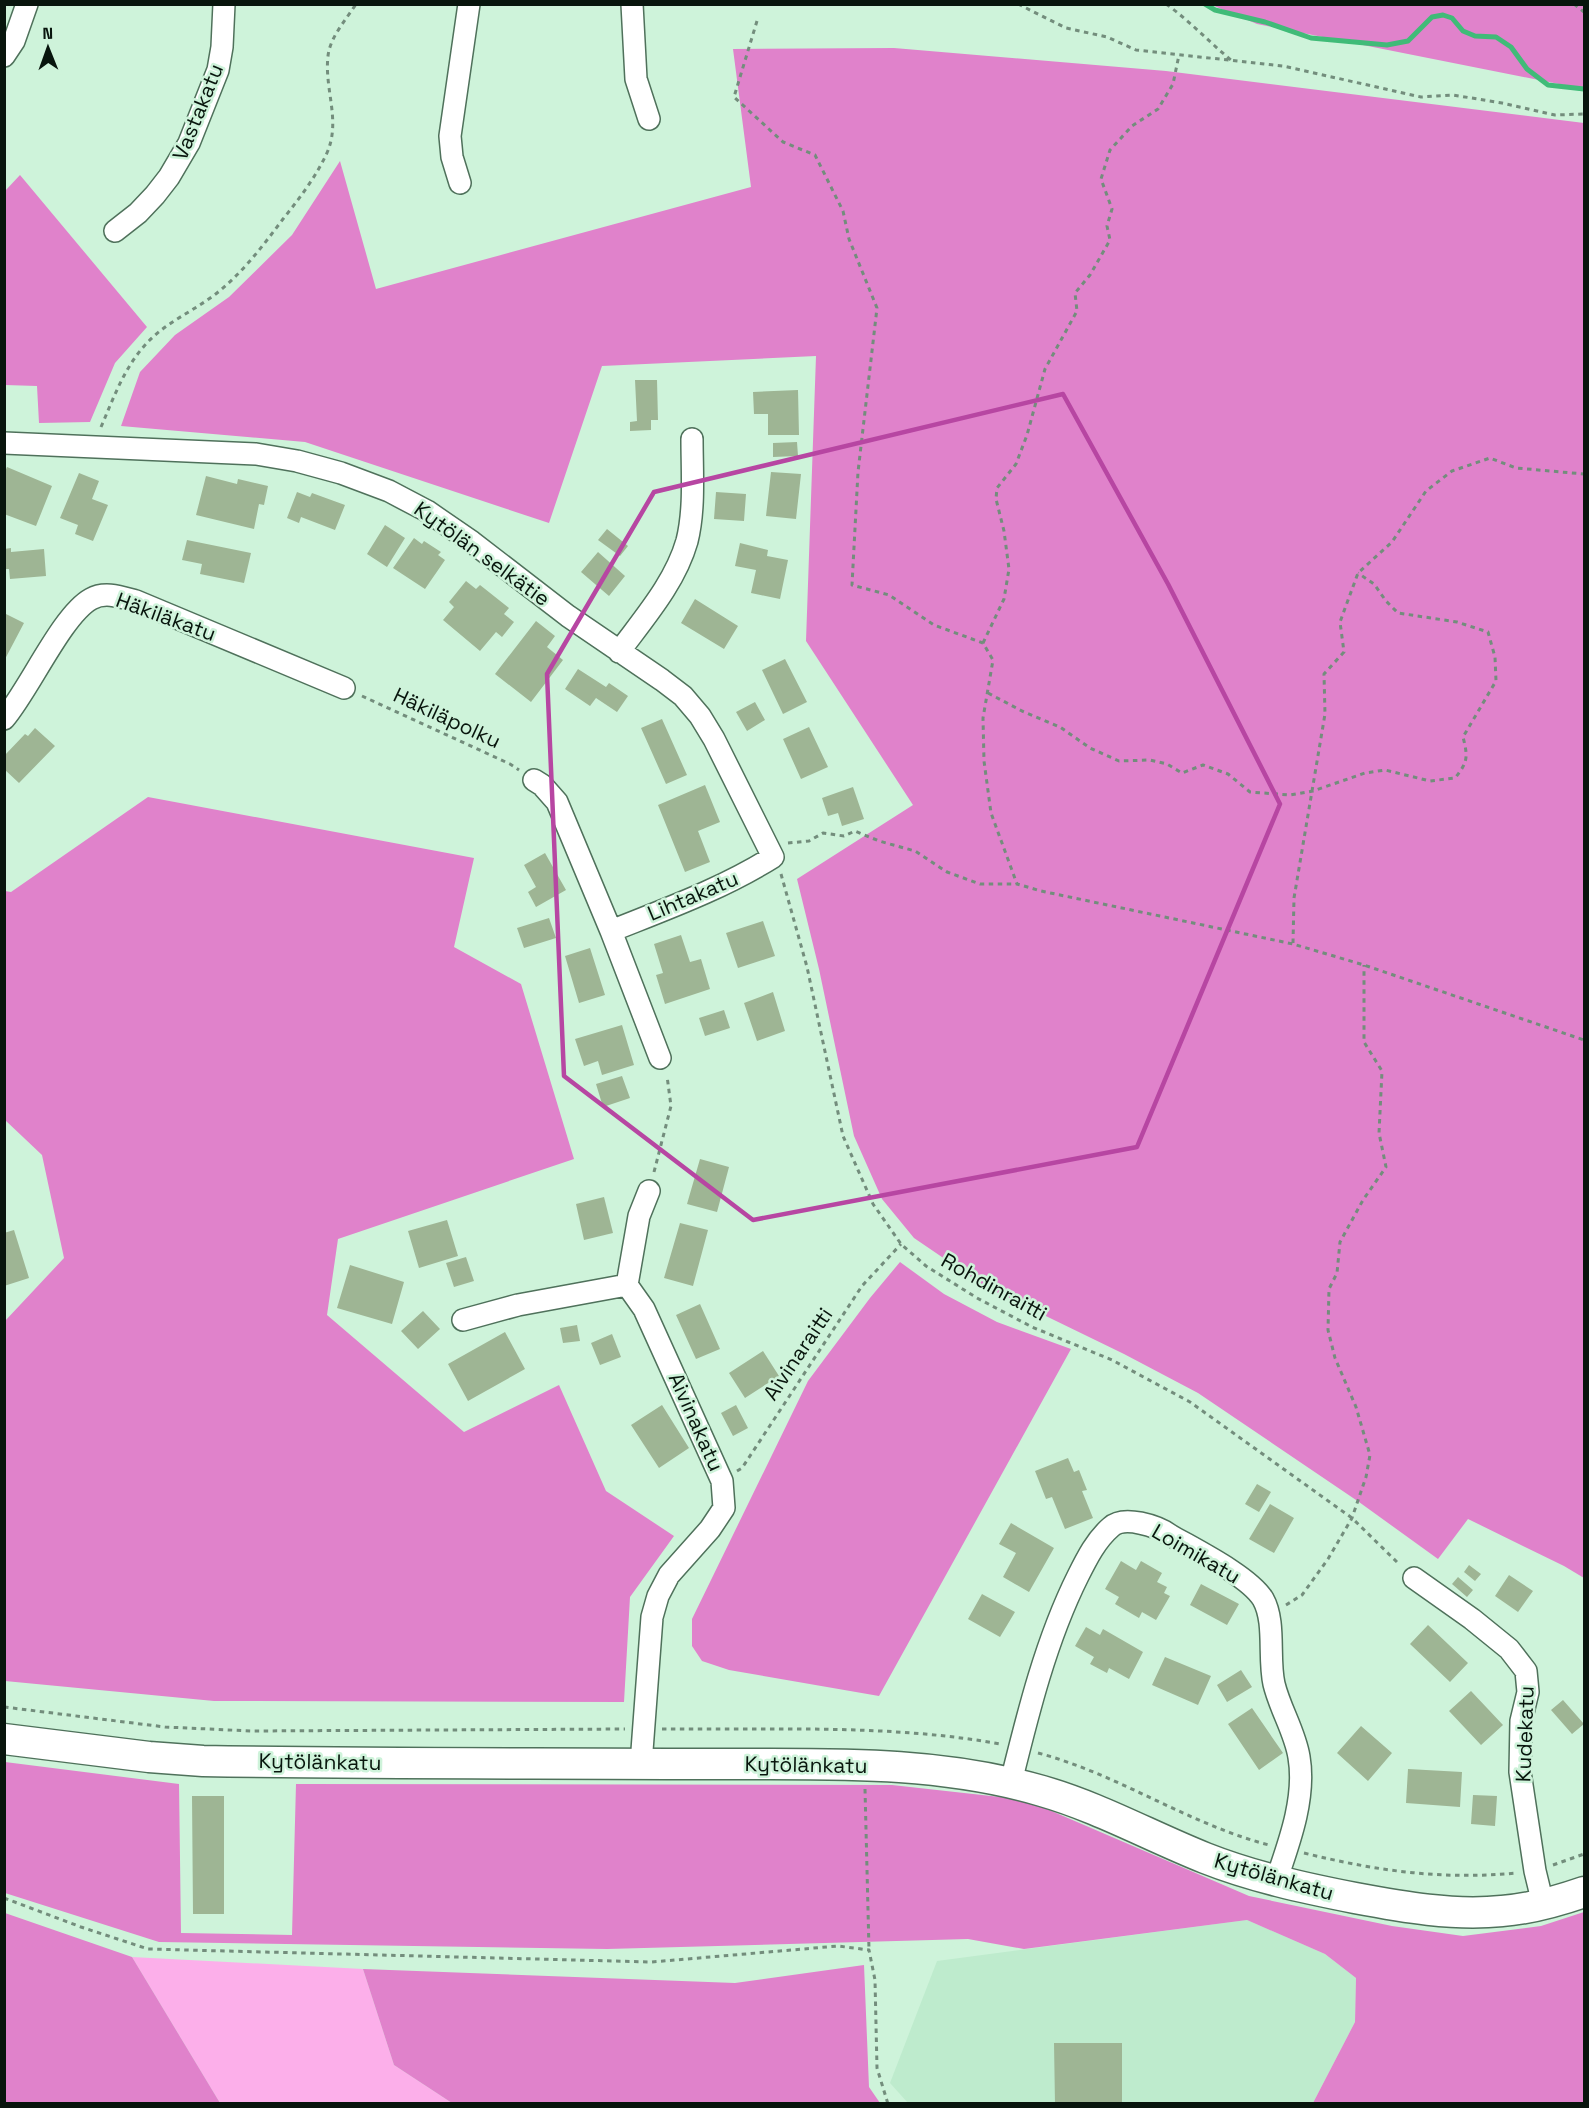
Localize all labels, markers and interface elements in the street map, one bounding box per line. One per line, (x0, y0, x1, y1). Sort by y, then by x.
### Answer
north arrow (18, 18, 78, 78)
text: N (42, 23, 53, 44)
street label: Vastakatu (166, 60, 229, 164)
street label: Kytölän selkätie (409, 495, 556, 612)
street label: Häkiläkatu (112, 586, 220, 647)
street label: Häkiläpolku (389, 681, 505, 754)
street label: Lihtakatu (643, 864, 742, 927)
street label: Rohdinraitti (937, 1246, 1052, 1327)
street label: Aivinaraitti (757, 1302, 838, 1405)
street label: Aivinakatu (663, 1368, 730, 1475)
street label: Loimikatu (1147, 1517, 1245, 1590)
street label: Kudekatu (1509, 1685, 1540, 1783)
street label: Kytölänkatu (258, 1747, 382, 1776)
street label: Kytölänkatu (744, 1750, 868, 1779)
street label: Kytölänkatu (1211, 1847, 1337, 1906)

